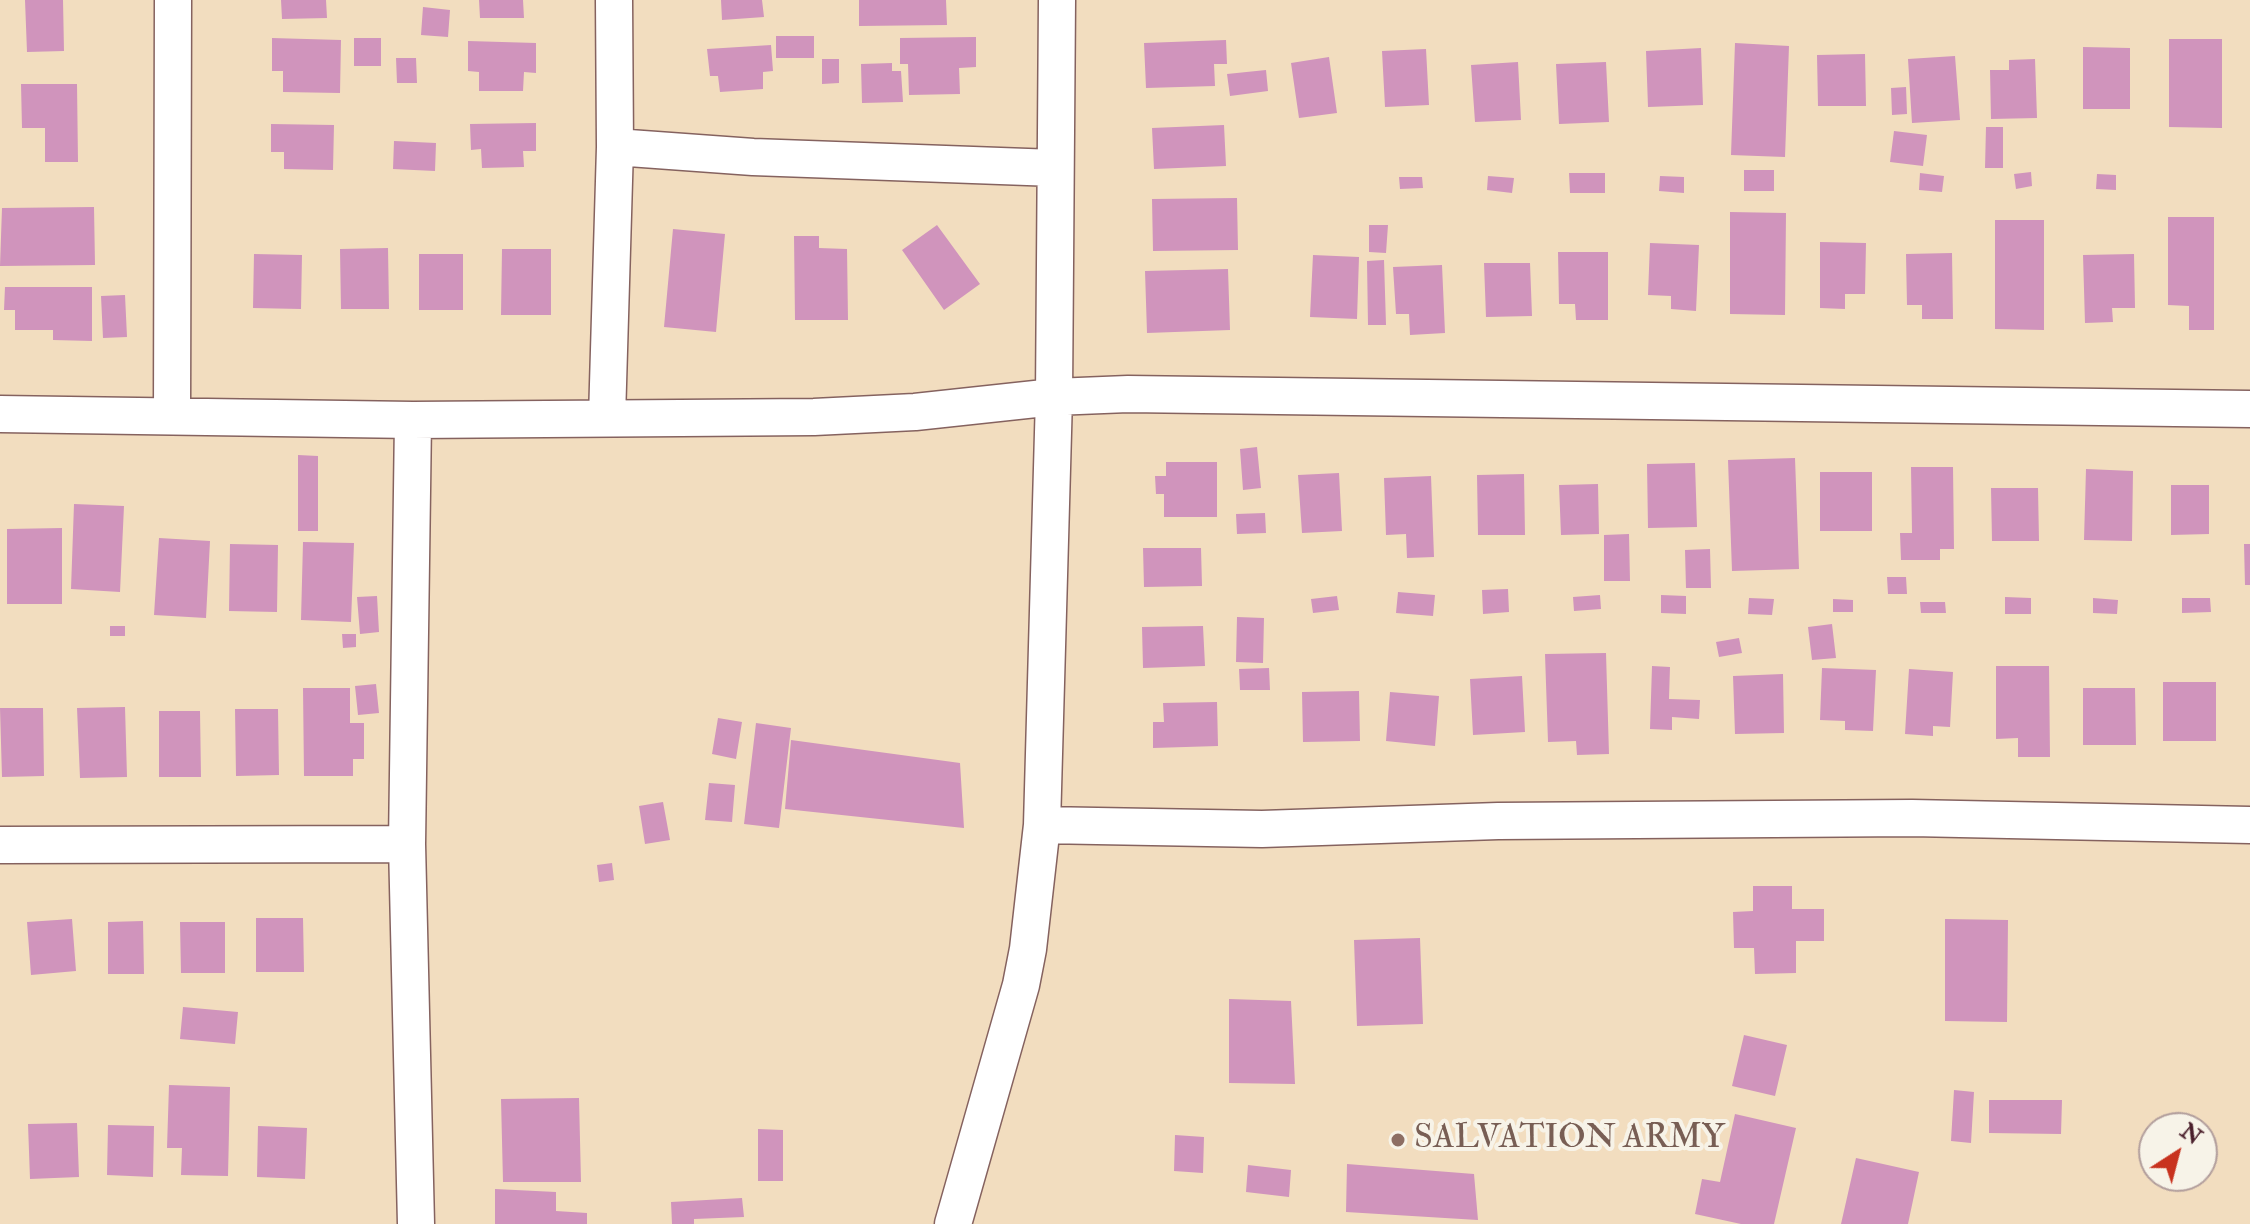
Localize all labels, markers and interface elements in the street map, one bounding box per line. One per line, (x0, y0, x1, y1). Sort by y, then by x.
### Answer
north arrow (2138, 1112, 2218, 1192)
text: N (2175, 1117, 2207, 1151)
place label: SALVATION ARMY (1414, 1120, 1725, 1160)
marker: SALVATION ARMY (1389, 1131, 1407, 1149)

